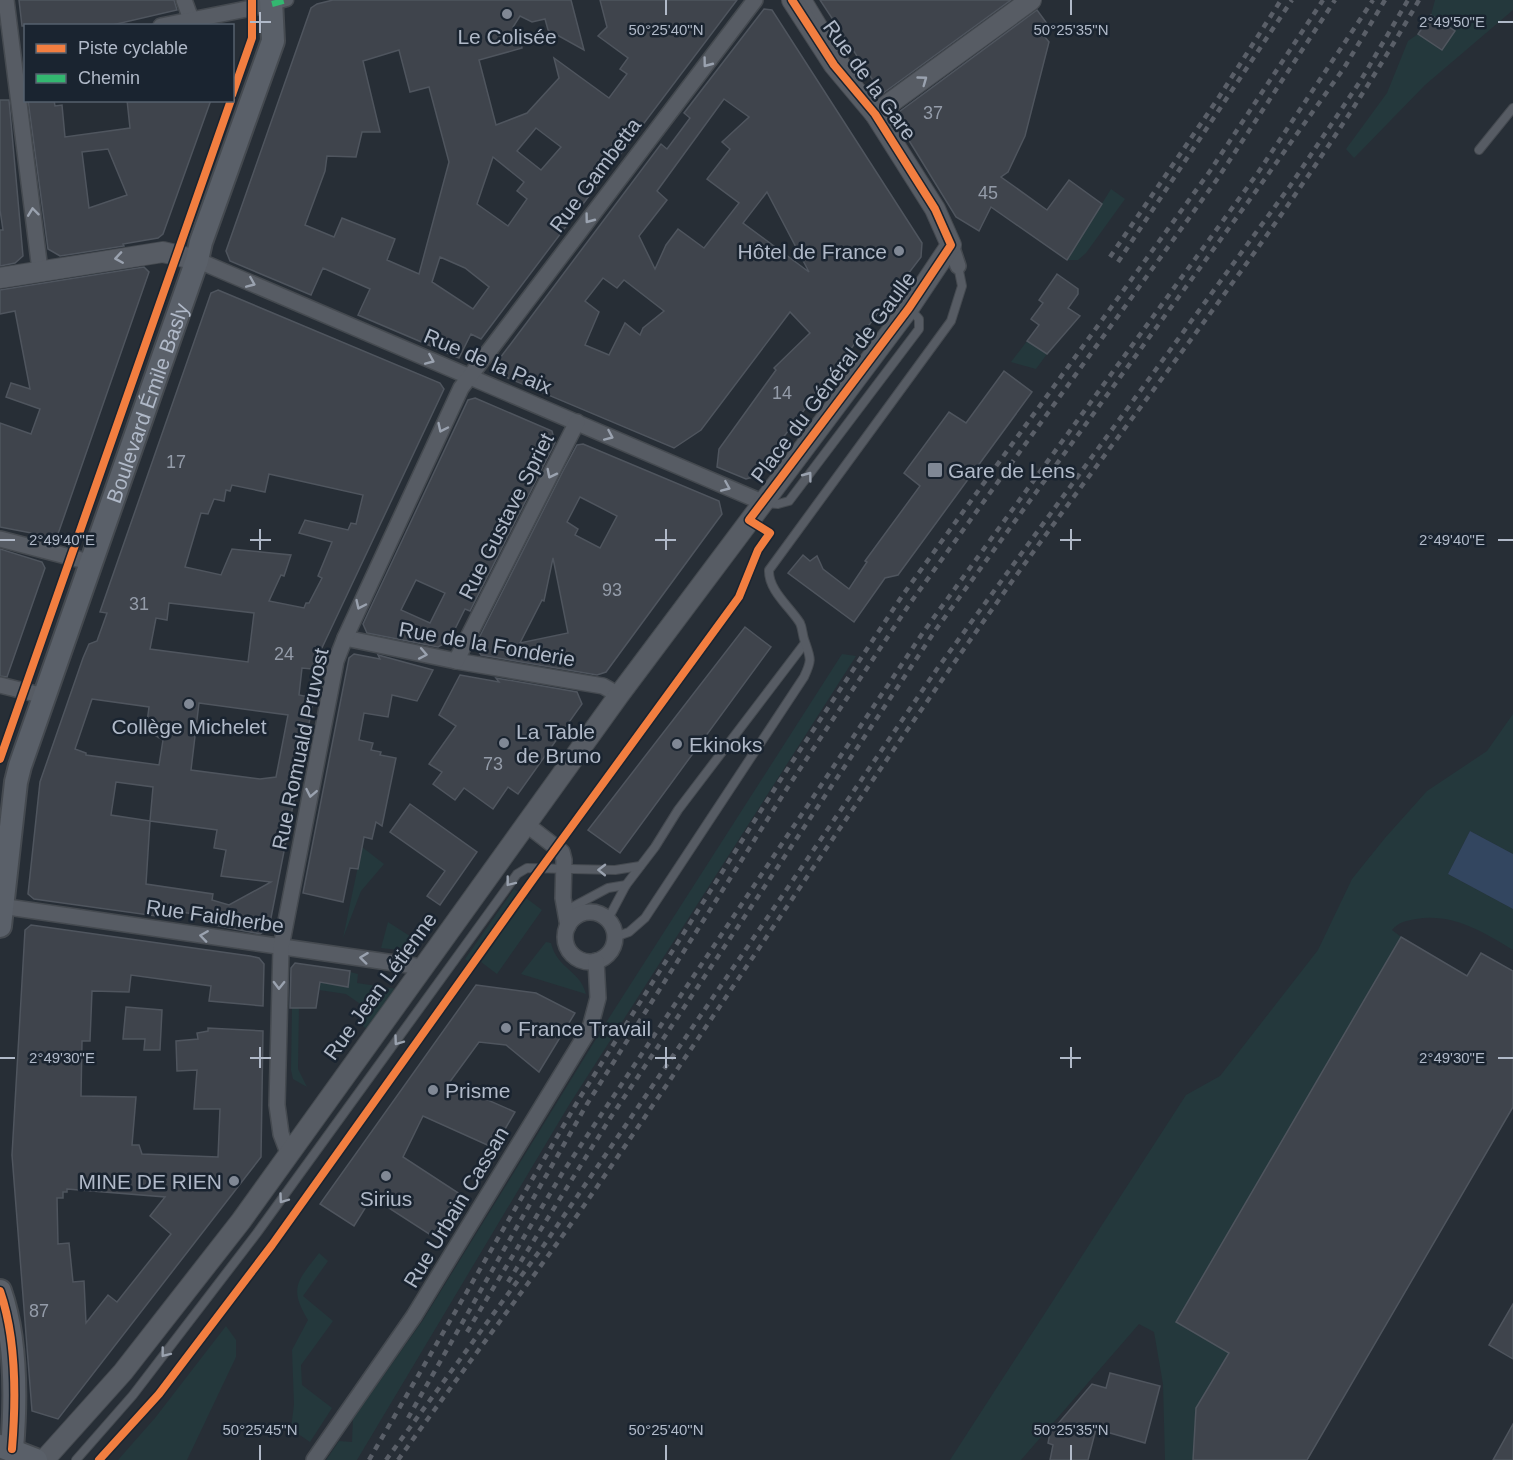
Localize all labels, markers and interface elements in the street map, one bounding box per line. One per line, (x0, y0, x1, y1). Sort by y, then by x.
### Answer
marker: Le Colisée (500, 7, 514, 21)
text: 2°49'50"E (1419, 13, 1485, 30)
street label: Rue de la Gare (819, 16, 921, 144)
text: 50°25'40"N (628, 21, 704, 38)
text: 50°25'35"N (1033, 21, 1109, 38)
legend (24, 24, 234, 102)
place label: Le Colisée (457, 25, 557, 48)
text: Piste cyclable (78, 38, 188, 58)
one-way arrow (703, 57, 714, 68)
text: Chemin (78, 68, 140, 88)
one-way arrow (916, 77, 927, 88)
house number: 37 (923, 103, 943, 123)
street label: Rue Gambetta (545, 113, 645, 236)
house number: 45 (978, 183, 998, 203)
one-way arrow (27, 208, 39, 217)
one-way arrow (585, 212, 596, 223)
place label: Hôtel de France (738, 240, 887, 263)
marker: Hôtel de France (892, 244, 906, 258)
one-way arrow (115, 252, 124, 264)
street label: Place du Général de Gaulle (746, 267, 920, 487)
one-way arrow (244, 276, 255, 288)
street label: Boulevard Émile Basly (101, 299, 193, 506)
street label: Rue de la Paix (421, 324, 556, 398)
one-way arrow (424, 353, 435, 365)
house number: 14 (772, 383, 792, 403)
one-way arrow (438, 422, 450, 433)
street label: Rue Gustave Spriet (454, 429, 558, 603)
one-way arrow (603, 429, 614, 441)
house number: 17 (166, 452, 186, 472)
place label: Gare de Lens (948, 459, 1075, 482)
marker: Gare de Lens (926, 461, 944, 479)
one-way arrow (546, 468, 558, 479)
one-way arrow (800, 472, 811, 483)
one-way arrow (720, 480, 731, 492)
text: 2°49'40"E (29, 531, 95, 548)
text: 2°49'40"E (1419, 531, 1485, 548)
house number: 93 (602, 580, 622, 600)
house number: 31 (129, 594, 149, 614)
one-way arrow (356, 599, 368, 610)
street label: Rue de la Fonderie (397, 617, 577, 671)
house number: 24 (274, 644, 294, 664)
street label: Rue Romuald Pruvost (267, 646, 333, 852)
one-way arrow (418, 647, 428, 660)
marker: Collège Michelet (182, 697, 196, 711)
place label: Collège Michelet (111, 715, 267, 738)
place label: La Table de Bruno (516, 720, 601, 767)
place label: Ekinoks (689, 733, 763, 756)
marker: La Table de Bruno (497, 736, 511, 750)
marker: Ekinoks (670, 737, 684, 751)
house number: 73 (483, 754, 503, 774)
one-way arrow (305, 788, 318, 798)
one-way arrow (598, 864, 607, 876)
one-way arrow (507, 875, 518, 886)
street label: Rue Faidherbe (145, 895, 285, 937)
street label: Rue Jean Létienne (319, 908, 441, 1064)
one-way arrow (200, 930, 209, 942)
one-way arrow (359, 953, 369, 965)
one-way arrow (272, 980, 285, 989)
place label: France Travail (518, 1017, 651, 1040)
marker: France Travail (499, 1021, 513, 1035)
one-way arrow (394, 1034, 405, 1045)
text: 2°49'30"E (29, 1049, 95, 1066)
text: 2°49'30"E (1419, 1049, 1485, 1066)
place label: Prisme (445, 1079, 510, 1102)
marker: Prisme (426, 1083, 440, 1097)
street label: Rue Urbain Cassan (399, 1123, 513, 1291)
marker: Sirius (379, 1169, 393, 1183)
place label: MINE DE RIEN (78, 1170, 222, 1193)
marker: MINE DE RIEN (227, 1174, 241, 1188)
place label: Sirius (360, 1187, 412, 1210)
one-way arrow (279, 1192, 290, 1203)
house number: 87 (29, 1301, 49, 1321)
one-way arrow (161, 1347, 172, 1358)
text: 50°25'45"N (222, 1421, 298, 1438)
text: 50°25'40"N (628, 1421, 704, 1438)
text: 50°25'35"N (1033, 1421, 1109, 1438)

